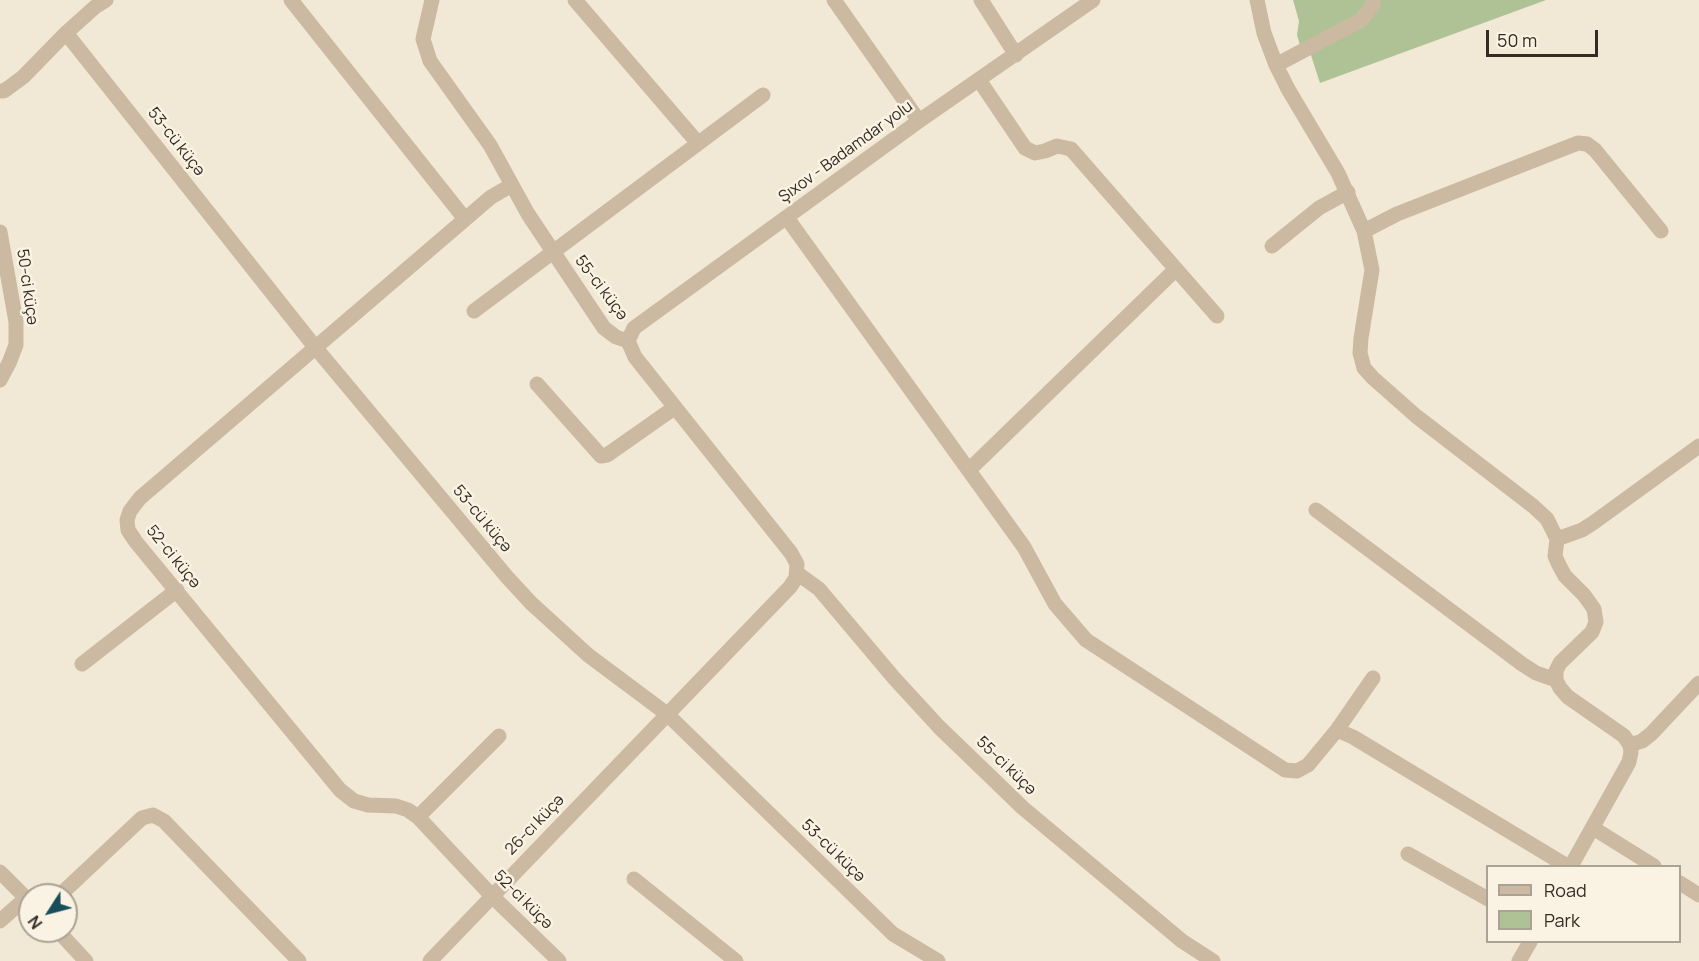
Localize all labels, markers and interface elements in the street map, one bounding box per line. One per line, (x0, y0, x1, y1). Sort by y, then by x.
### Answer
scale bar (1489, 18, 1602, 56)
text: 50 m (1497, 28, 1537, 52)
street label: Şıxov - Badamdar yolu (775, 97, 917, 207)
street label: 53-cü küçə (143, 104, 209, 180)
street label: 50-ci küçə (12, 248, 42, 326)
street label: 55-ci küçə (570, 252, 632, 324)
street label: 53-cü küçə (448, 482, 516, 556)
street label: 52-ci küçə (142, 522, 204, 592)
street label: 55-ci küçə (972, 733, 1040, 799)
street label: 26-cı küçə (501, 791, 569, 859)
street label: 53-cü küçə (797, 816, 869, 886)
legend (1486, 865, 1681, 943)
street label: 52-ci küçə (489, 866, 557, 934)
text: Road (1544, 878, 1587, 902)
north arrow (18, 883, 78, 943)
text: Park (1544, 908, 1580, 932)
text: N (23, 911, 47, 934)

